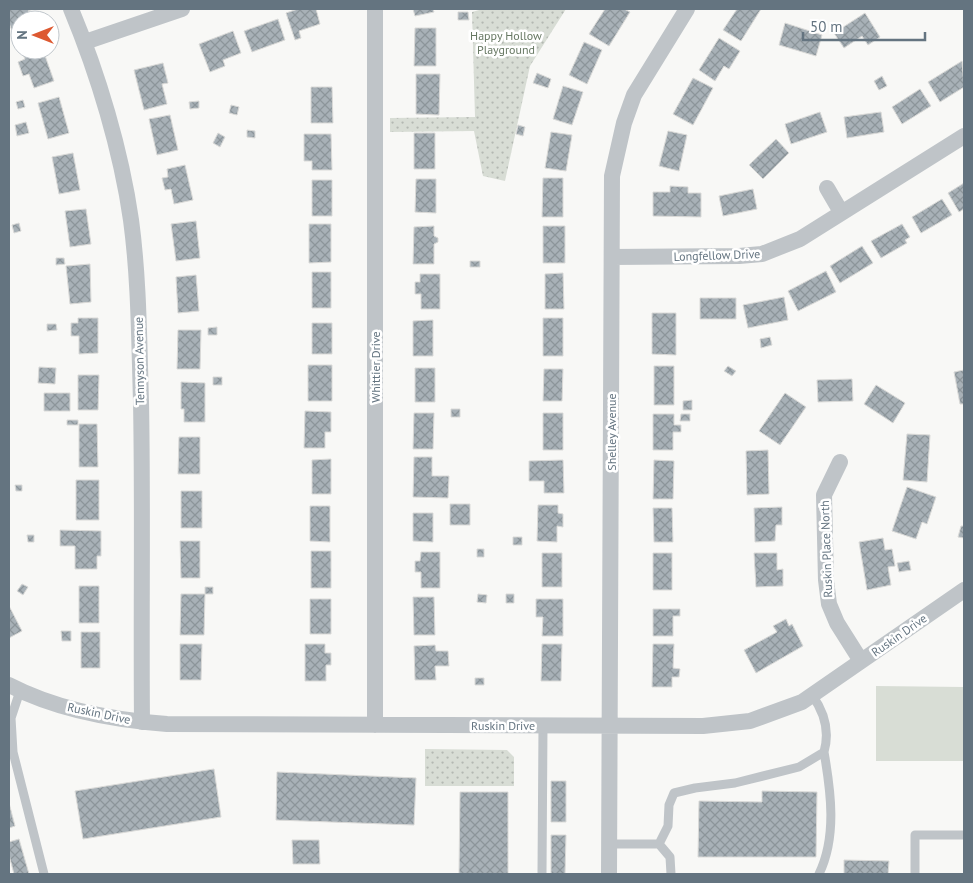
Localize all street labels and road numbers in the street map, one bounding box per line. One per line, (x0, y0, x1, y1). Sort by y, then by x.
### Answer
street label: Longfellow Drive (673, 246, 761, 264)
street label: Tennyson Avenue (131, 317, 147, 405)
street label: Whittier Drive (368, 331, 383, 403)
street label: Shelley Avenue (604, 393, 619, 471)
street label: Ruskin Place North (817, 500, 835, 598)
street label: Ruskin Drive (868, 610, 930, 660)
street label: Ruskin Drive (66, 699, 132, 727)
street label: Ruskin Drive (471, 718, 535, 733)

